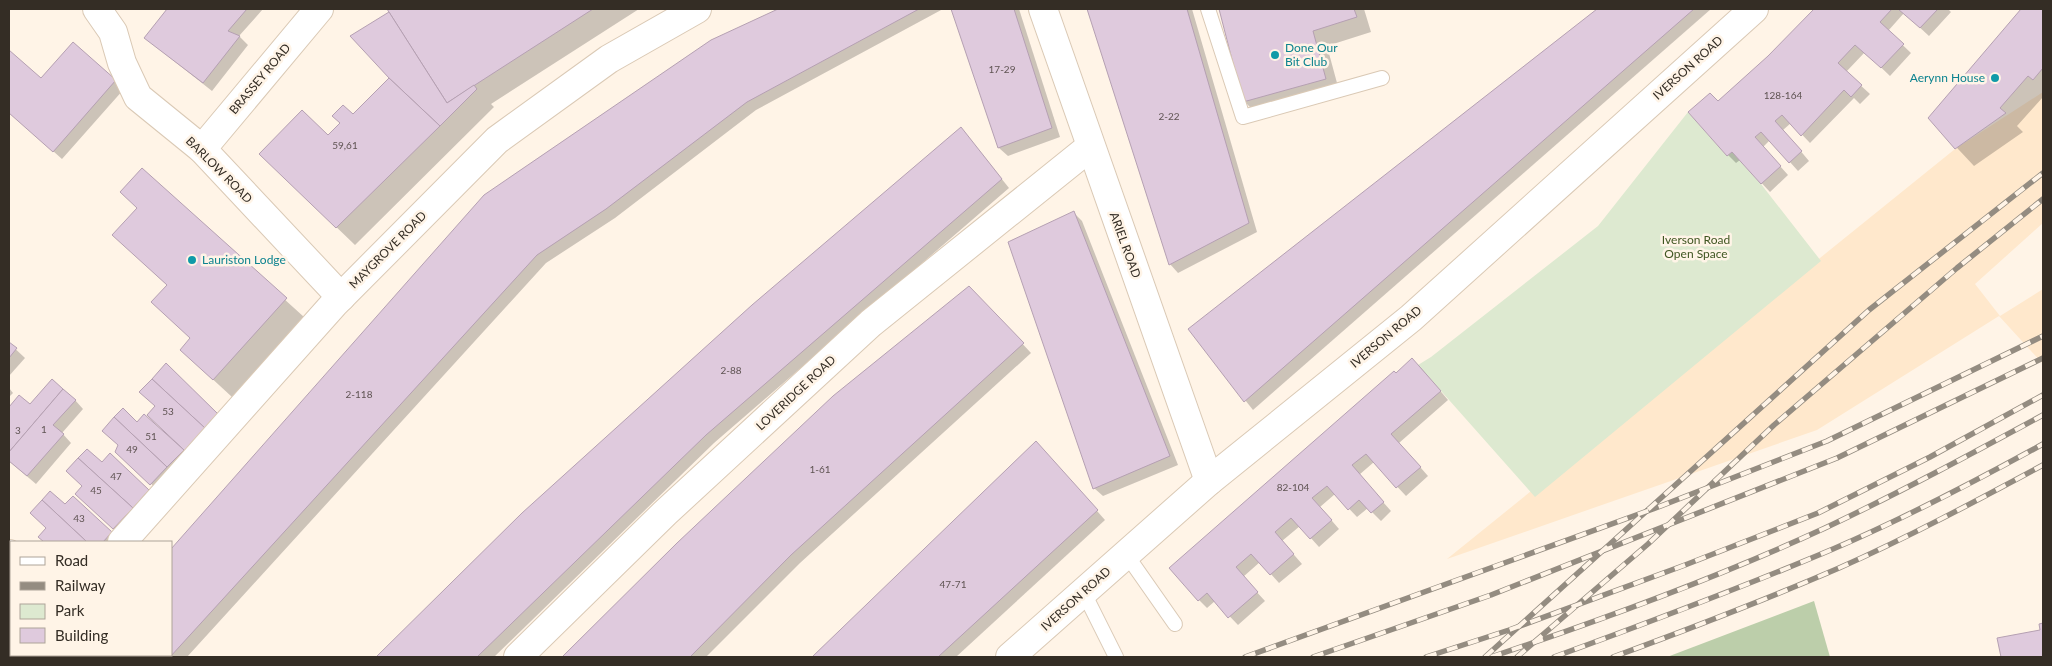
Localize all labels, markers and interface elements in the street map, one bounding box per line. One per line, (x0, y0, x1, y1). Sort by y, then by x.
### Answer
street label: IVERSON ROAD (1650, 32, 1726, 103)
street label: BRASSEY ROAD (226, 40, 293, 117)
place label: Done Our Bit Club (1285, 40, 1338, 69)
marker: Done Our Bit Club (1269, 49, 1281, 61)
house number: 17-29 (989, 63, 1016, 75)
place label: Aerynn House (1910, 70, 1985, 85)
marker: Aerynn House (1989, 72, 2001, 84)
house number: 128-164 (1764, 89, 1802, 101)
house number: 2-22 (1158, 110, 1180, 122)
street label: BARLOW ROAD (183, 133, 256, 206)
house number: 59,61 (332, 139, 358, 151)
street label: MAYGROVE ROAD (346, 208, 429, 291)
street label: ARIEL ROAD (1107, 210, 1144, 280)
park label: Iverson Road Open Space (1662, 232, 1730, 261)
place label: Lauriston Lodge (202, 252, 286, 267)
marker: Lauriston Lodge (186, 254, 198, 266)
street label: IVERSON ROAD (1347, 302, 1424, 371)
street label: LOVERIDGE ROAD (753, 352, 838, 433)
house number: 2-88 (720, 364, 742, 376)
house number: 2-118 (346, 388, 373, 400)
house number: 53 (162, 405, 174, 417)
house number: 1 (41, 423, 47, 435)
house number: 3 (15, 424, 21, 436)
house number: 51 (145, 430, 157, 442)
house number: 49 (126, 443, 138, 455)
house number: 1-61 (809, 463, 831, 475)
house number: 47 (110, 470, 122, 482)
house number: 82-104 (1277, 481, 1310, 493)
house number: 45 (90, 484, 102, 496)
house number: 43 (73, 512, 85, 524)
legend (10, 541, 172, 656)
text: Road (55, 551, 88, 569)
street label: IVERSON ROAD (1038, 563, 1114, 634)
text: Railway (55, 576, 106, 594)
house number: 47-71 (940, 578, 967, 590)
text: Park (55, 601, 85, 619)
text: Building (55, 626, 108, 644)

